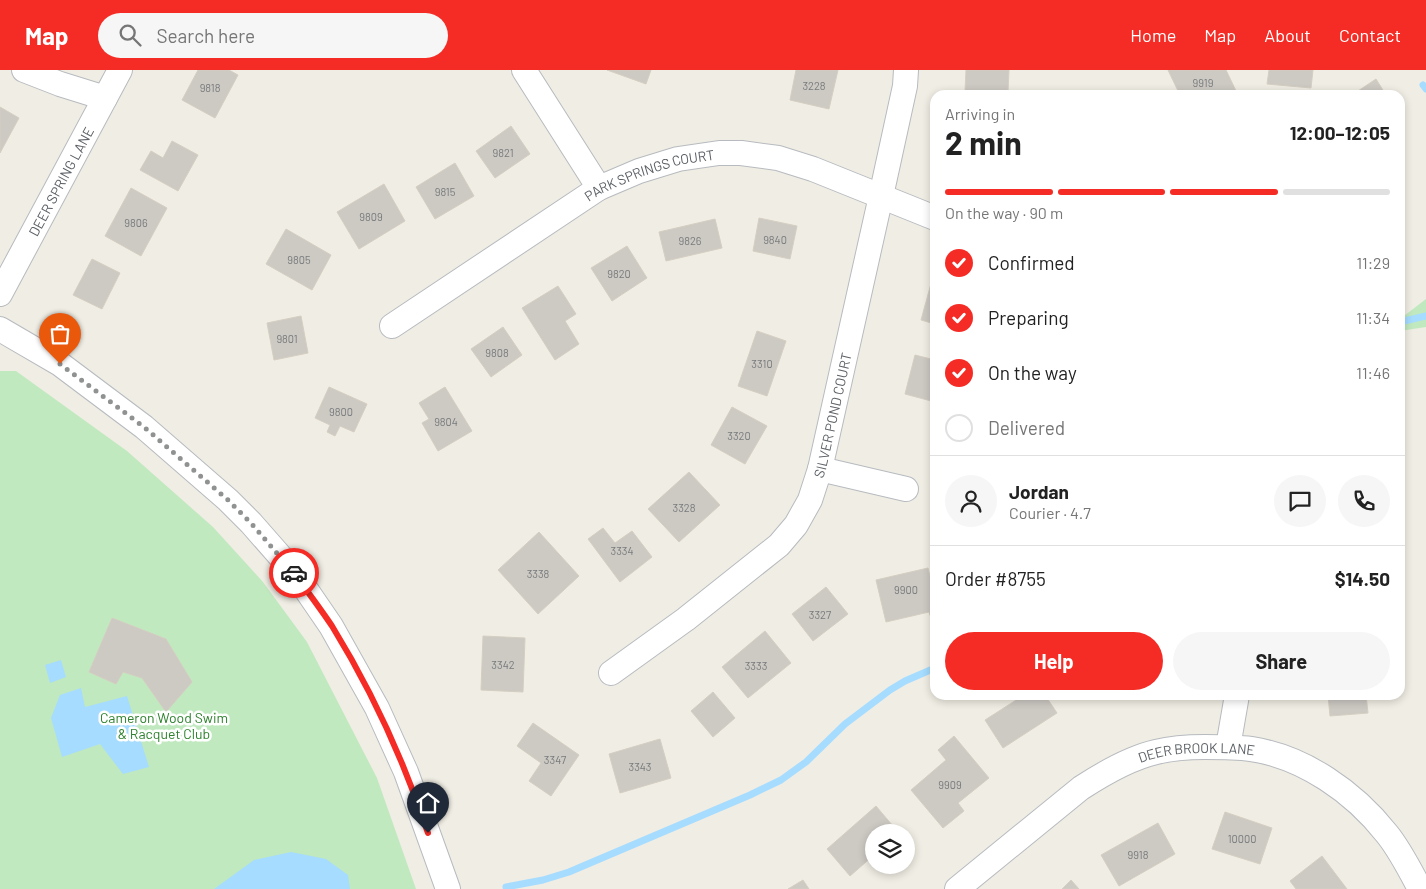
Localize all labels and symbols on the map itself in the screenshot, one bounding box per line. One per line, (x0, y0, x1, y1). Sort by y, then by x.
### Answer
house number: 9919 (1193, 76, 1214, 89)
house number: 3228 (802, 79, 826, 92)
house number: 9818 (200, 81, 221, 94)
street label: DEER SPRING LANE (24, 124, 97, 239)
street label: PARK SPRINGS COURT (581, 145, 715, 204)
house number: 9821 (492, 146, 514, 159)
house number: 9815 (435, 185, 456, 198)
house number: 9809 (359, 210, 383, 223)
house number: 9806 (124, 216, 148, 229)
house number: 9840 (763, 233, 787, 246)
house number: 9826 (678, 234, 702, 247)
house number: 9805 (287, 253, 311, 266)
house number: 9820 (607, 267, 631, 280)
pin (39, 313, 81, 364)
house number: 9801 (276, 332, 298, 345)
house number: 9808 (485, 346, 509, 359)
street label: SILVER POND COURT (809, 351, 854, 480)
house number: 3310 (751, 357, 773, 370)
house number: 9800 (329, 405, 353, 418)
house number: 9804 (434, 415, 458, 428)
house number: 3320 (727, 429, 751, 442)
house number: 3328 (673, 501, 696, 514)
house number: 3334 (610, 544, 634, 557)
courier (269, 548, 319, 598)
house number: 3338 (527, 567, 550, 580)
house number: 9900 (894, 583, 918, 596)
house number: 3327 (809, 608, 831, 621)
house number: 3342 (491, 658, 515, 671)
house number: 3333 (745, 659, 767, 672)
park label: Cameron Wood Swim & Racquet Club (100, 709, 228, 742)
street label: DEER BROOK LANE (1136, 738, 1256, 765)
house number: 3347 (544, 753, 566, 766)
house number: 3343 (628, 760, 652, 773)
house number: 9909 (938, 778, 962, 791)
pin (407, 782, 449, 833)
house number: 10000 (1228, 832, 1256, 845)
house number: 9918 (1128, 848, 1149, 861)

